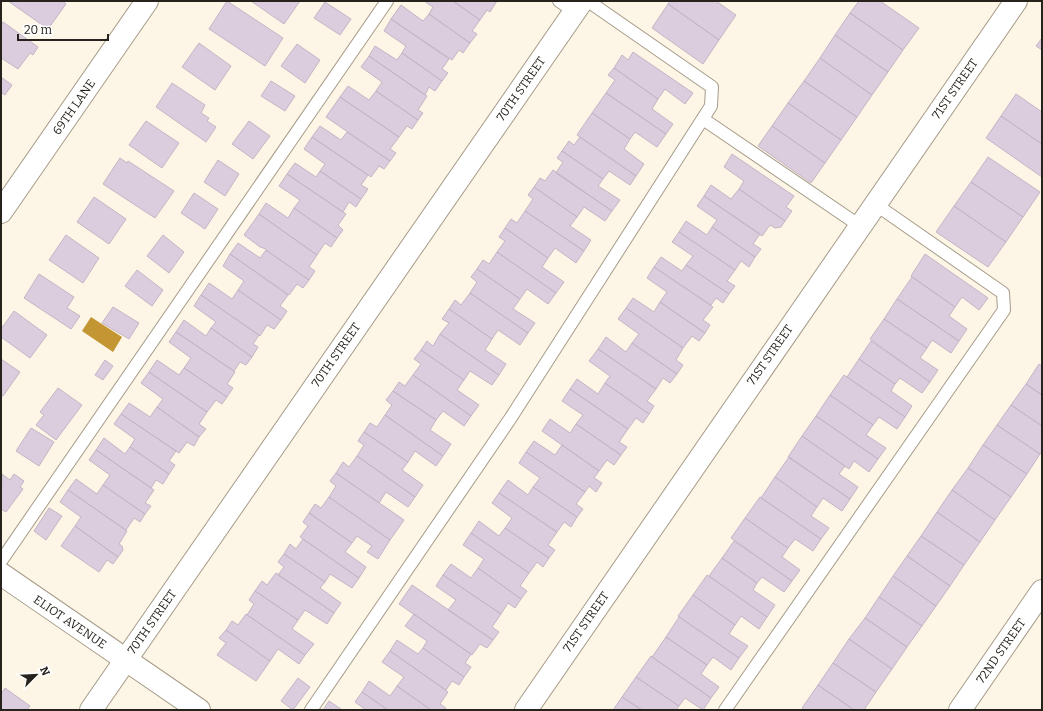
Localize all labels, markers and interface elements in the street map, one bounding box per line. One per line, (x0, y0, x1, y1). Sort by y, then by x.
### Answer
scale bar (18, 16, 108, 42)
text: 20 m (24, 23, 53, 37)
street label: 70TH STREET (494, 54, 548, 124)
street label: 71ST STREET (929, 56, 981, 122)
street label: 69TH LANE (50, 77, 98, 137)
street label: 70TH STREET (309, 320, 363, 390)
street label: 71ST STREET (744, 322, 796, 388)
street label: 70TH STREET (125, 587, 179, 657)
street label: 71ST STREET (560, 589, 612, 655)
street label: ELIOT AVENUE (31, 592, 109, 652)
street label: 72ND STREET (974, 616, 1028, 686)
north arrow (16, 655, 56, 695)
text: N (37, 665, 53, 678)

